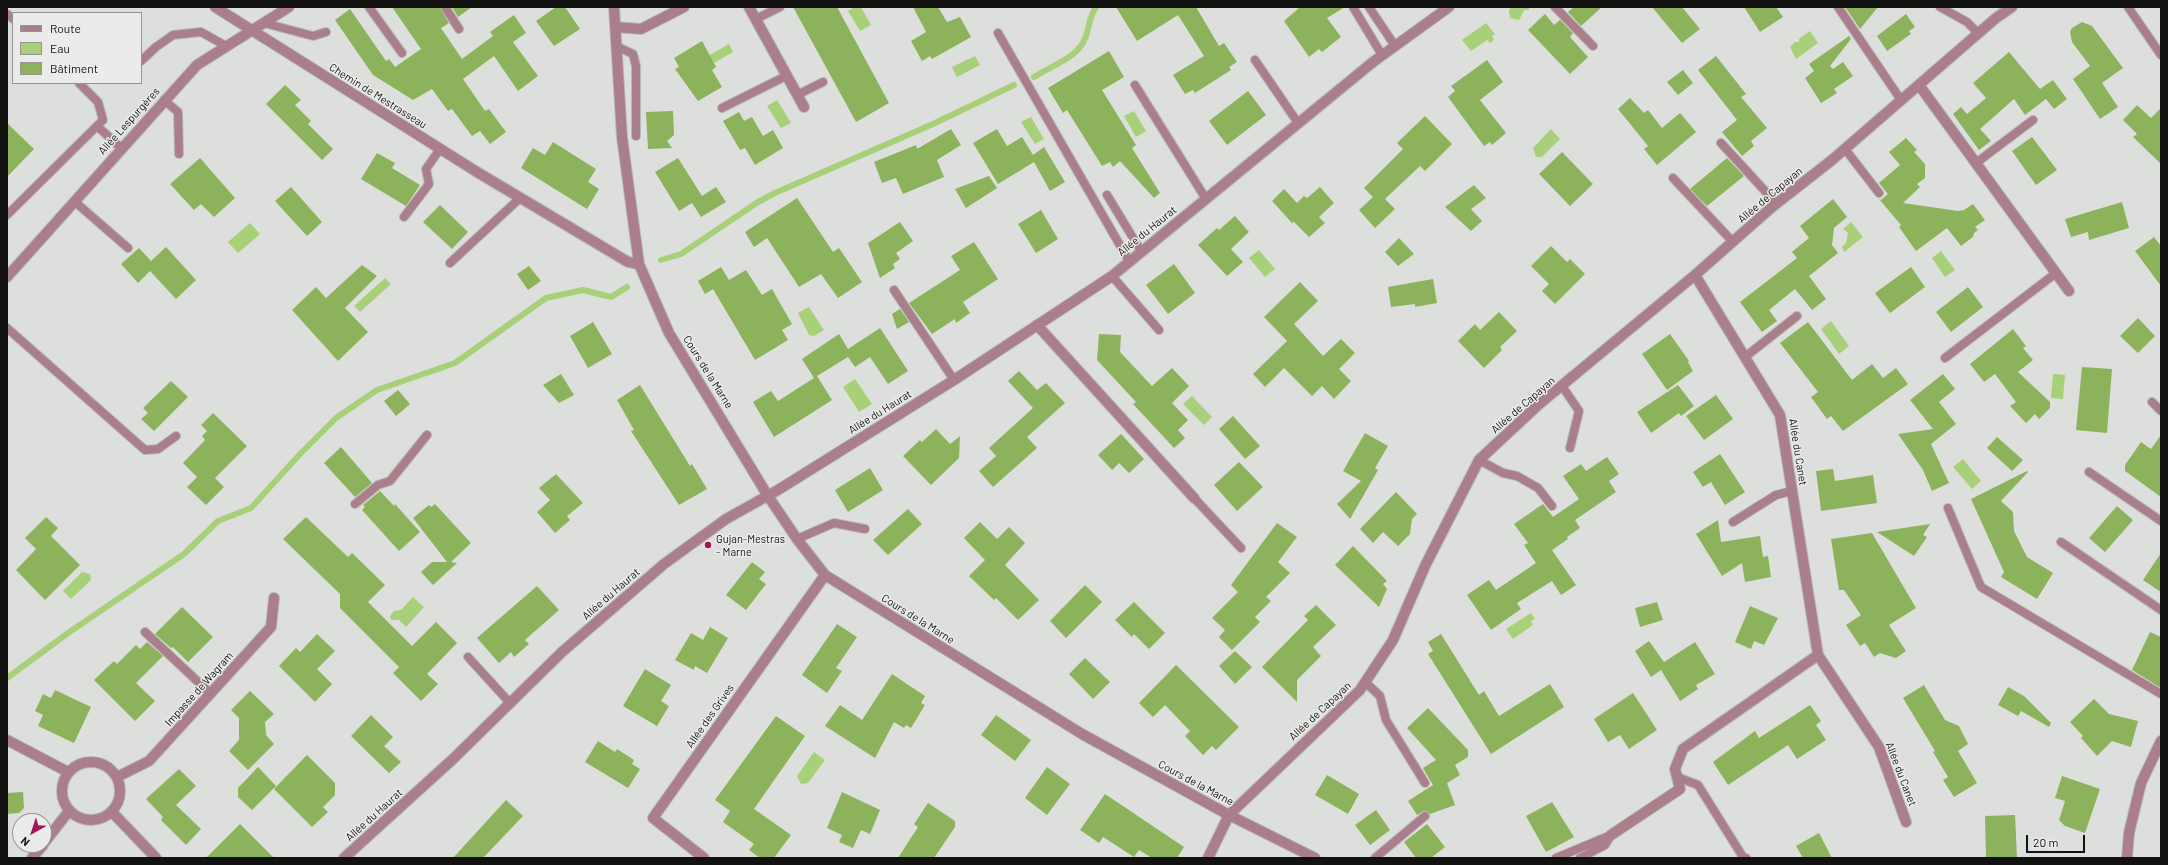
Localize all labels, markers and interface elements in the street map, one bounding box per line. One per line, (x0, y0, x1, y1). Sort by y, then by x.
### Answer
legend (12, 12, 142, 84)
text: Route (50, 21, 81, 35)
text: Eau (50, 41, 70, 55)
text: Bâtiment (50, 61, 98, 75)
street label: Chemin de Mestrasseau (327, 61, 429, 131)
street label: Allée Lespurgères (95, 85, 163, 157)
street label: Allée de Capayan (1735, 164, 1805, 226)
street label: Allée du Haurat (1115, 203, 1179, 259)
street label: Cours de la Marne (680, 333, 736, 411)
street label: Allée de Capayan (1488, 374, 1558, 436)
street label: Allée du Haurat (846, 387, 914, 437)
street label: Allée du Canet (1786, 418, 1810, 486)
place label: Gujan-Mestras - Marne (716, 532, 785, 558)
marker: Gujan-Mestras - Marne (703, 540, 713, 550)
street label: Allée du Haurat (579, 565, 643, 623)
street label: Cours de la Marne (879, 591, 957, 647)
street label: Impasse de Wagram (162, 649, 236, 729)
street label: Allée de Capayan (1286, 679, 1354, 743)
street label: Allée des Grives (683, 682, 737, 750)
street label: Allée du Canet (1883, 740, 1919, 808)
street label: Cours de la Marne (1156, 758, 1236, 808)
street label: Allée du Haurat (343, 786, 405, 844)
north arrow (12, 813, 52, 853)
scale bar (2028, 827, 2087, 853)
text: N (18, 835, 32, 849)
text: 20 m (2033, 835, 2059, 849)

